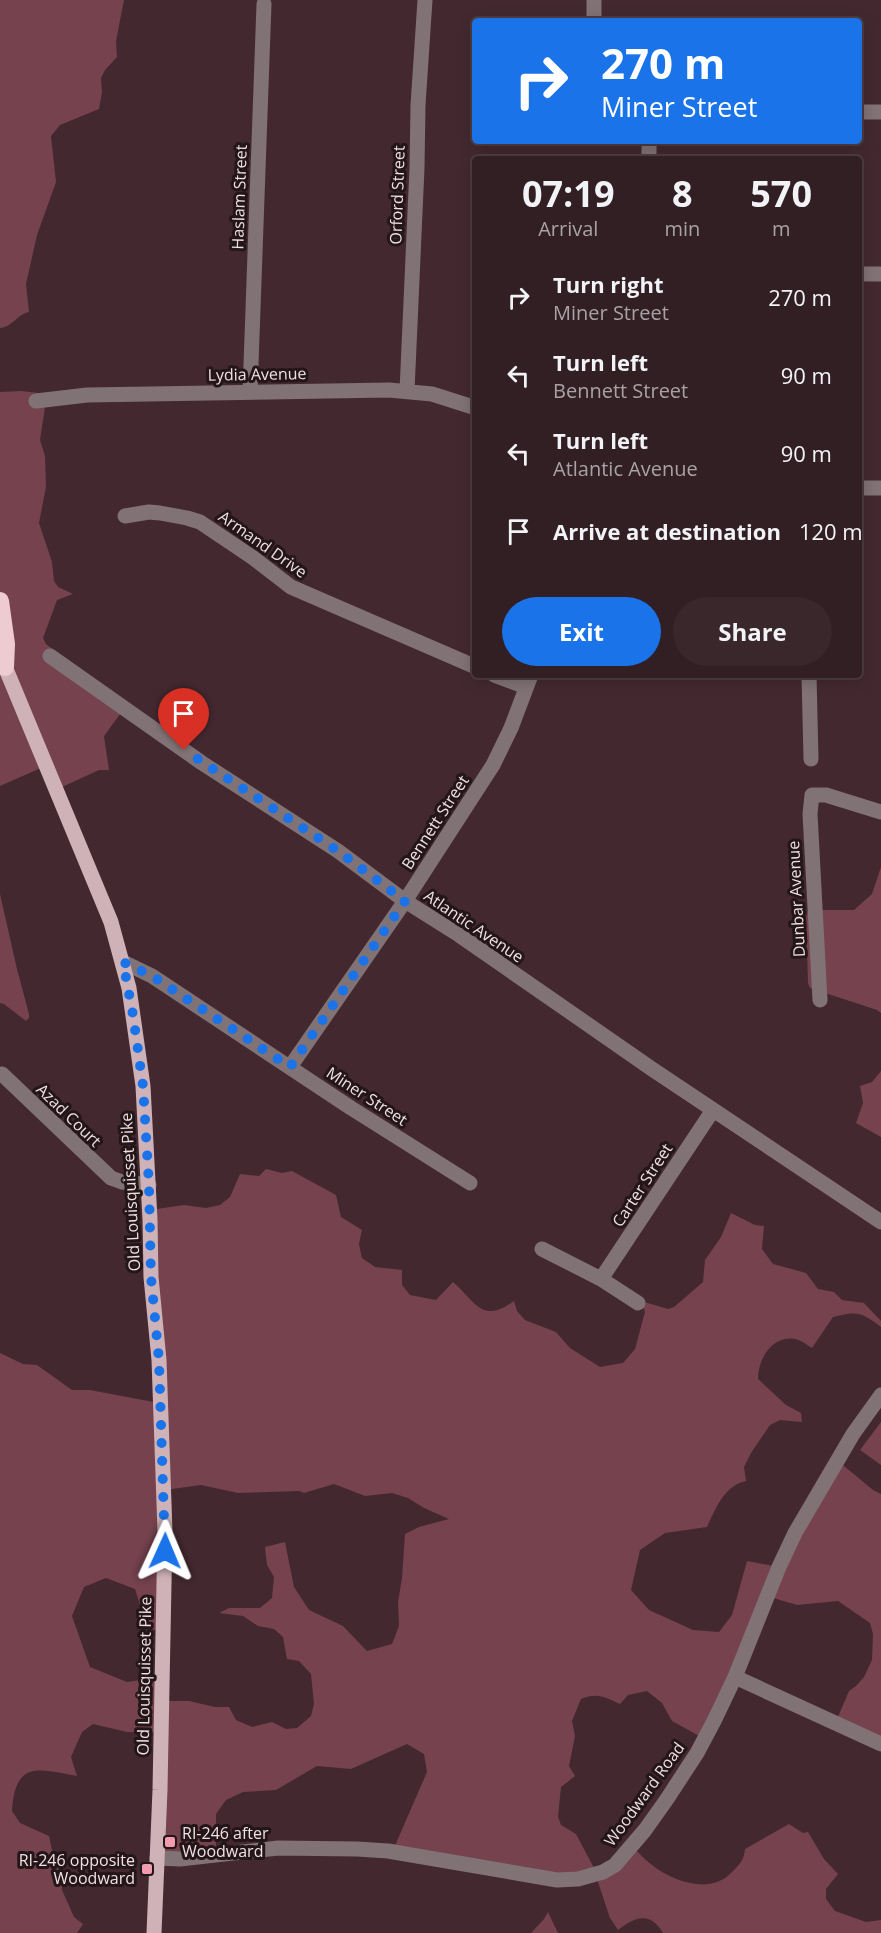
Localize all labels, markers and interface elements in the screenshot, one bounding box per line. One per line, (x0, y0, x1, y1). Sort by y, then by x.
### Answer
text: 270 m (601, 34, 725, 91)
icon: right (502, 42, 580, 120)
text: Miner Street (601, 88, 757, 125)
street label: Haslam Street (226, 144, 252, 250)
street label: Orford Street (384, 145, 410, 245)
text: 07:19 (522, 169, 615, 218)
text: 8 (672, 169, 693, 218)
text: 570 (750, 169, 812, 218)
text: Arrival (538, 215, 598, 242)
text: min (664, 215, 700, 242)
text: m (772, 215, 790, 242)
text: Turn right (553, 269, 664, 299)
icon: right (502, 281, 535, 314)
text: 270 m (768, 282, 832, 312)
text: Miner Street (553, 299, 669, 326)
text: Turn left (553, 347, 648, 377)
icon: left (502, 359, 535, 392)
text: 90 m (781, 360, 832, 390)
street label: Lydia Avenue (207, 362, 307, 386)
text: Bennett Street (553, 377, 688, 404)
text: Turn left (553, 425, 648, 455)
icon: left (502, 437, 535, 470)
text: 90 m (781, 438, 832, 468)
text: Atlantic Avenue (553, 455, 698, 482)
street label: Armand Drive (214, 505, 312, 583)
icon: arrive (502, 515, 535, 548)
text: Arrive at destination (553, 516, 781, 546)
text: 120 m (799, 516, 863, 546)
button: Exit (502, 597, 661, 666)
button: Share (673, 597, 832, 666)
pin (158, 688, 209, 750)
icon: arrive (167, 697, 200, 730)
street label: Bennett Street (396, 770, 474, 873)
street label: Dunbar Avenue (782, 840, 810, 958)
street label: Atlantic Avenue (420, 884, 528, 968)
street label: Miner Street (322, 1062, 412, 1131)
street label: Azad Court (32, 1079, 106, 1152)
street label: Old Louisquisset Pike (115, 1112, 145, 1272)
street label: Carter Street (607, 1139, 677, 1231)
position arrow (133, 1519, 197, 1583)
street label: Old Louisquisset Pike (132, 1596, 156, 1756)
street label: Woodward Road (599, 1737, 689, 1851)
place label: RI-246 after Woodward (182, 1822, 269, 1862)
marker: RI-246 after Woodward (163, 1835, 177, 1849)
place label: RI-246 opposite Woodward (19, 1849, 135, 1889)
marker: RI-246 opposite Woodward (140, 1862, 154, 1876)

